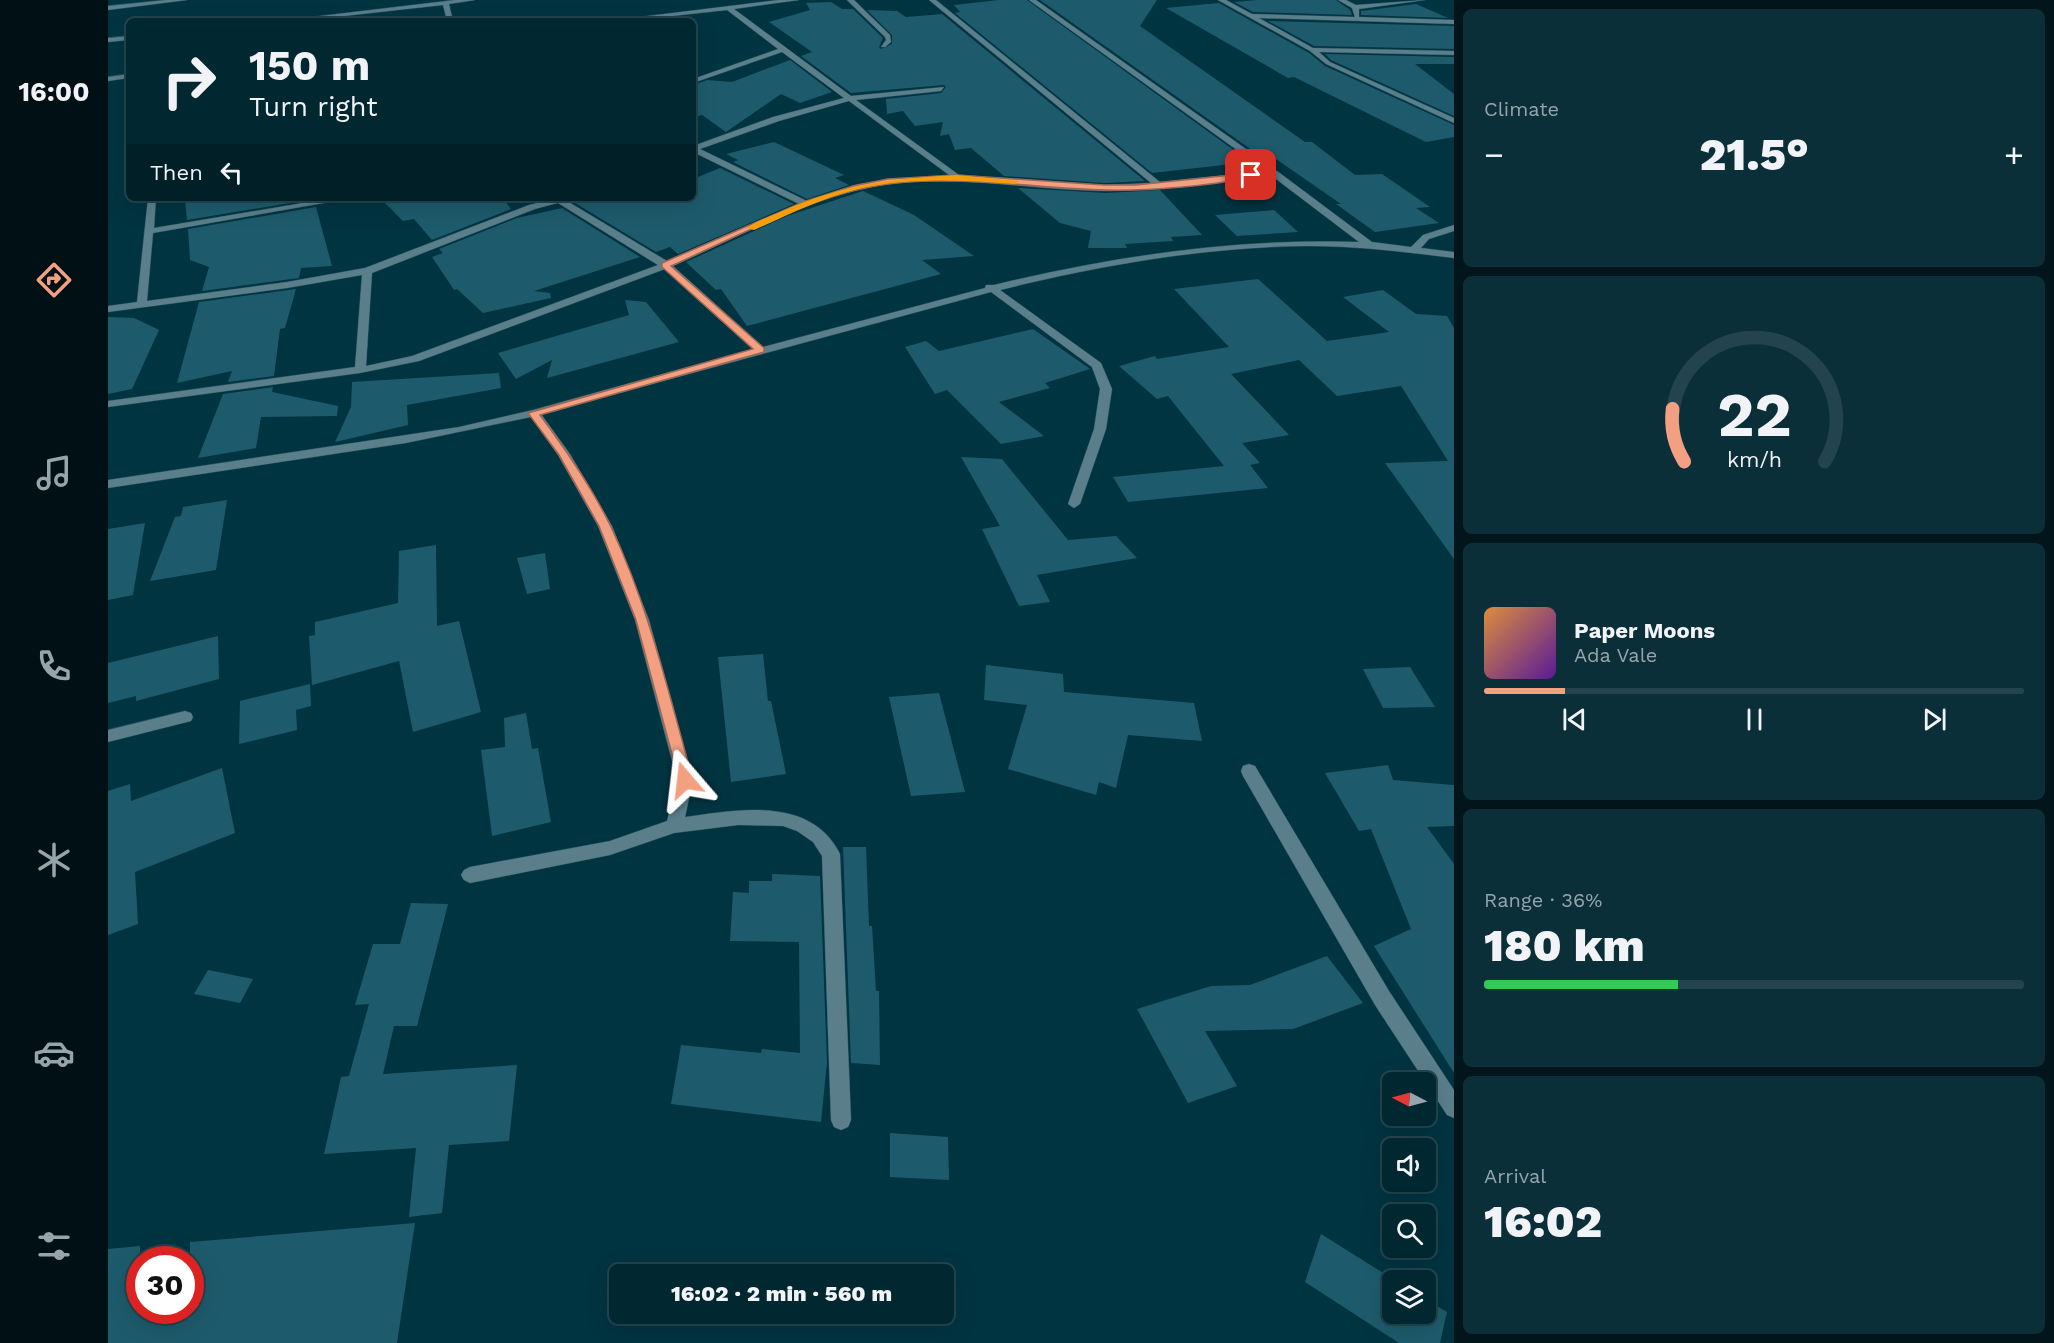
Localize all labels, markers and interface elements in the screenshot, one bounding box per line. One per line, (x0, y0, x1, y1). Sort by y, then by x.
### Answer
text: 150 m (249, 41, 370, 90)
icon: right (150, 42, 228, 120)
text: 16:00 (18, 76, 90, 108)
text: Turn right (249, 91, 378, 123)
text: Climate (1484, 97, 1559, 121)
text: 21.5° (1699, 128, 1809, 181)
text: − (1484, 135, 1504, 174)
text: + (2004, 135, 2024, 174)
pin (1225, 149, 1276, 200)
icon: left (215, 156, 248, 189)
icon: arrive (1234, 158, 1267, 191)
text: Then (150, 160, 203, 185)
icon: directions (33, 259, 75, 301)
text: 22 (1717, 378, 1791, 451)
text: km/h (1726, 447, 1782, 472)
icon: music (33, 452, 75, 494)
text: Paper Moons (1574, 618, 1715, 643)
text: Ada Vale (1574, 643, 1657, 667)
icon: phone (33, 645, 75, 687)
icon: previous (1558, 703, 1591, 736)
icon: pause (1738, 703, 1771, 736)
icon: next (1918, 703, 1951, 736)
position arrow (653, 748, 717, 812)
icon: climate (33, 839, 75, 881)
text: Range · 36% (1484, 888, 1602, 912)
text: 180 km (1484, 919, 1645, 972)
icon: car (33, 1032, 75, 1074)
north arrow (1382, 1072, 1436, 1126)
map controls (1382, 1072, 1436, 1324)
button: sound (1382, 1138, 1436, 1192)
text: Arrival (1484, 1164, 1546, 1188)
text: 16:02 (1484, 1195, 1602, 1248)
button: search (1382, 1204, 1436, 1258)
icon: filters (33, 1225, 75, 1267)
speed limit sign: 30 (126, 1246, 204, 1324)
button: layers (1382, 1270, 1436, 1324)
text: 16:02 · 2 min · 560 m (671, 1281, 892, 1306)

